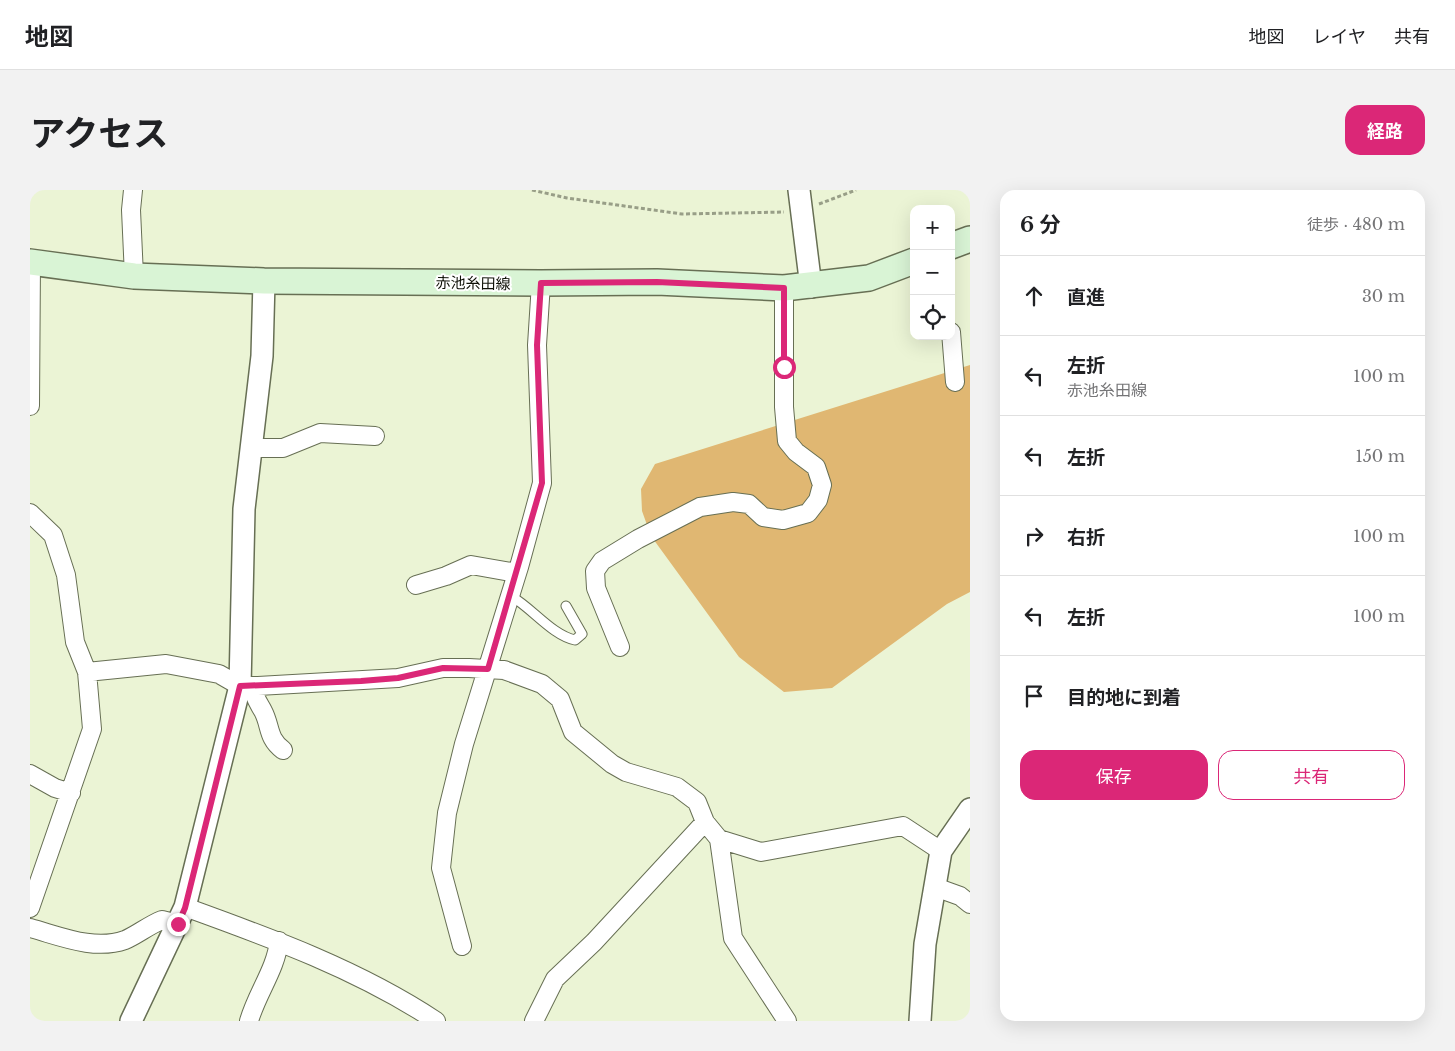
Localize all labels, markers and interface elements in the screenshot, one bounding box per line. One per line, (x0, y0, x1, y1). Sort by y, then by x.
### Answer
text: 地図 (25, 22, 73, 51)
text: 地図 (1249, 26, 1285, 48)
text: レイヤ (1313, 26, 1366, 48)
text: 共有 (1394, 26, 1430, 48)
button: 経路 (1345, 105, 1425, 155)
text: アクセス (30, 112, 168, 155)
map controls (910, 205, 955, 340)
button: + (910, 205, 955, 250)
text: 6 分 (1020, 212, 1061, 238)
text: 徒歩 · 480 m (1307, 214, 1405, 234)
button: − (910, 250, 955, 295)
street label: 赤池糸田線 (435, 273, 511, 293)
icon: ahead (1020, 282, 1048, 310)
text: 直進 (1067, 286, 1105, 309)
text: 30 m (1362, 286, 1405, 306)
button: locate (910, 295, 955, 340)
text: 左折 (1067, 354, 1105, 377)
route start (773, 356, 796, 379)
icon: left (1020, 362, 1048, 390)
text: 100 m (1353, 366, 1405, 386)
text: 赤池糸田線 (1067, 380, 1147, 400)
icon: left (1020, 442, 1048, 470)
text: 左折 (1067, 446, 1105, 469)
text: 150 m (1356, 446, 1405, 466)
icon: right (1020, 522, 1048, 550)
text: 右折 (1067, 526, 1105, 549)
text: 100 m (1353, 526, 1405, 546)
icon: left (1020, 602, 1048, 630)
text: 左折 (1067, 606, 1105, 629)
text: 100 m (1353, 606, 1405, 626)
icon: arrive (1020, 682, 1048, 710)
text: 目的地に到着 (1067, 686, 1181, 709)
button: 保存 (1020, 750, 1208, 800)
button: 共有 (1218, 750, 1405, 800)
route end (167, 913, 190, 936)

